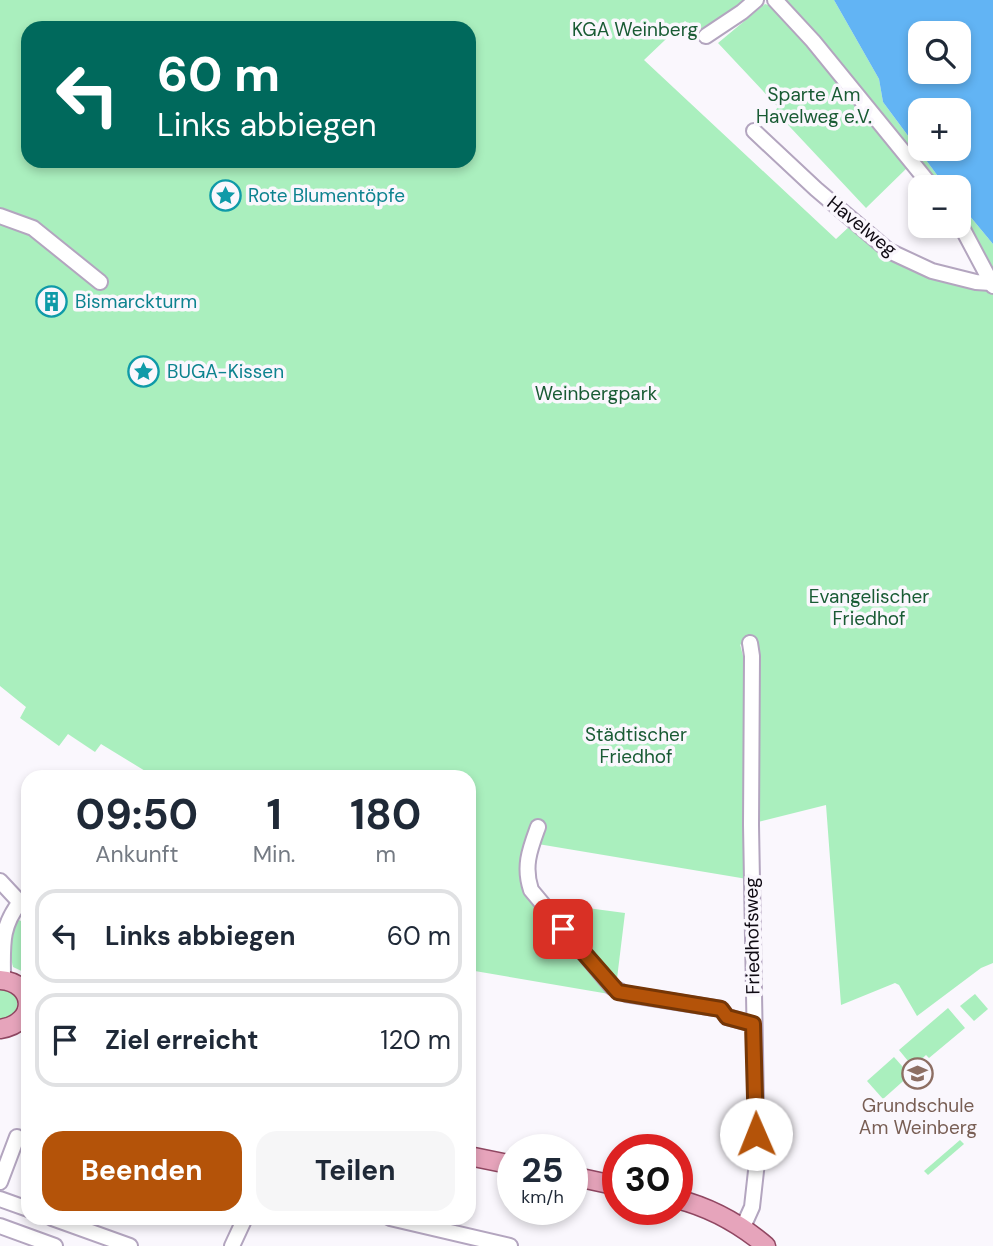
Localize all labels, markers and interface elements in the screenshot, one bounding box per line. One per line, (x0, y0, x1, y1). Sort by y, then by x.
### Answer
park label: KGA Weinberg (572, 17, 698, 42)
map controls (908, 21, 971, 238)
button: search (908, 21, 971, 84)
text: 60 m (157, 42, 280, 106)
icon: left (42, 49, 133, 140)
park label: Sparte Am Havelweg e.V. (756, 82, 872, 129)
button: + (908, 98, 971, 161)
text: Links abbiegen (157, 104, 377, 146)
button: − (908, 175, 971, 238)
place icon: Rote Blumentöpfe (208, 178, 242, 212)
place label: Rote Blumentöpfe (248, 183, 405, 208)
street label: Havelweg (822, 190, 902, 262)
building icon: Bismarckturm (35, 284, 69, 318)
place label: Bismarckturm (75, 289, 197, 314)
place icon: BUGA-Kissen (127, 354, 161, 388)
place label: BUGA-Kissen (167, 359, 284, 384)
park label: Weinbergpark (535, 381, 658, 406)
park label: Evangelischer Friedhof (809, 584, 929, 631)
park label: Städtischer Friedhof (585, 722, 687, 769)
text: 09:50 (76, 787, 198, 842)
text: 1 (266, 787, 282, 842)
text: 180 (350, 787, 421, 842)
text: Ankunft (95, 839, 179, 869)
text: Min. (253, 839, 295, 869)
text: m (375, 839, 396, 869)
street label: Friedhofsweg (738, 877, 766, 995)
pin (533, 899, 593, 959)
icon: arrive (544, 910, 582, 948)
icon: left (46, 917, 84, 955)
text: Links abbiegen (105, 919, 295, 953)
text: 60 m (387, 919, 451, 953)
icon: arrive (46, 1021, 84, 1059)
text: Ziel erreicht (105, 1023, 258, 1057)
text: 120 m (380, 1023, 451, 1057)
school or university icon: Grundschule Am Weinberg (901, 1057, 935, 1091)
place label: Grundschule Am Weinberg (859, 1093, 978, 1140)
position arrow (719, 1097, 793, 1171)
button: Beenden (42, 1131, 242, 1211)
button: Teilen (256, 1131, 455, 1211)
speed limit sign: 30 (602, 1134, 693, 1225)
text: 25 (522, 1147, 563, 1193)
text: km/h (521, 1185, 564, 1209)

